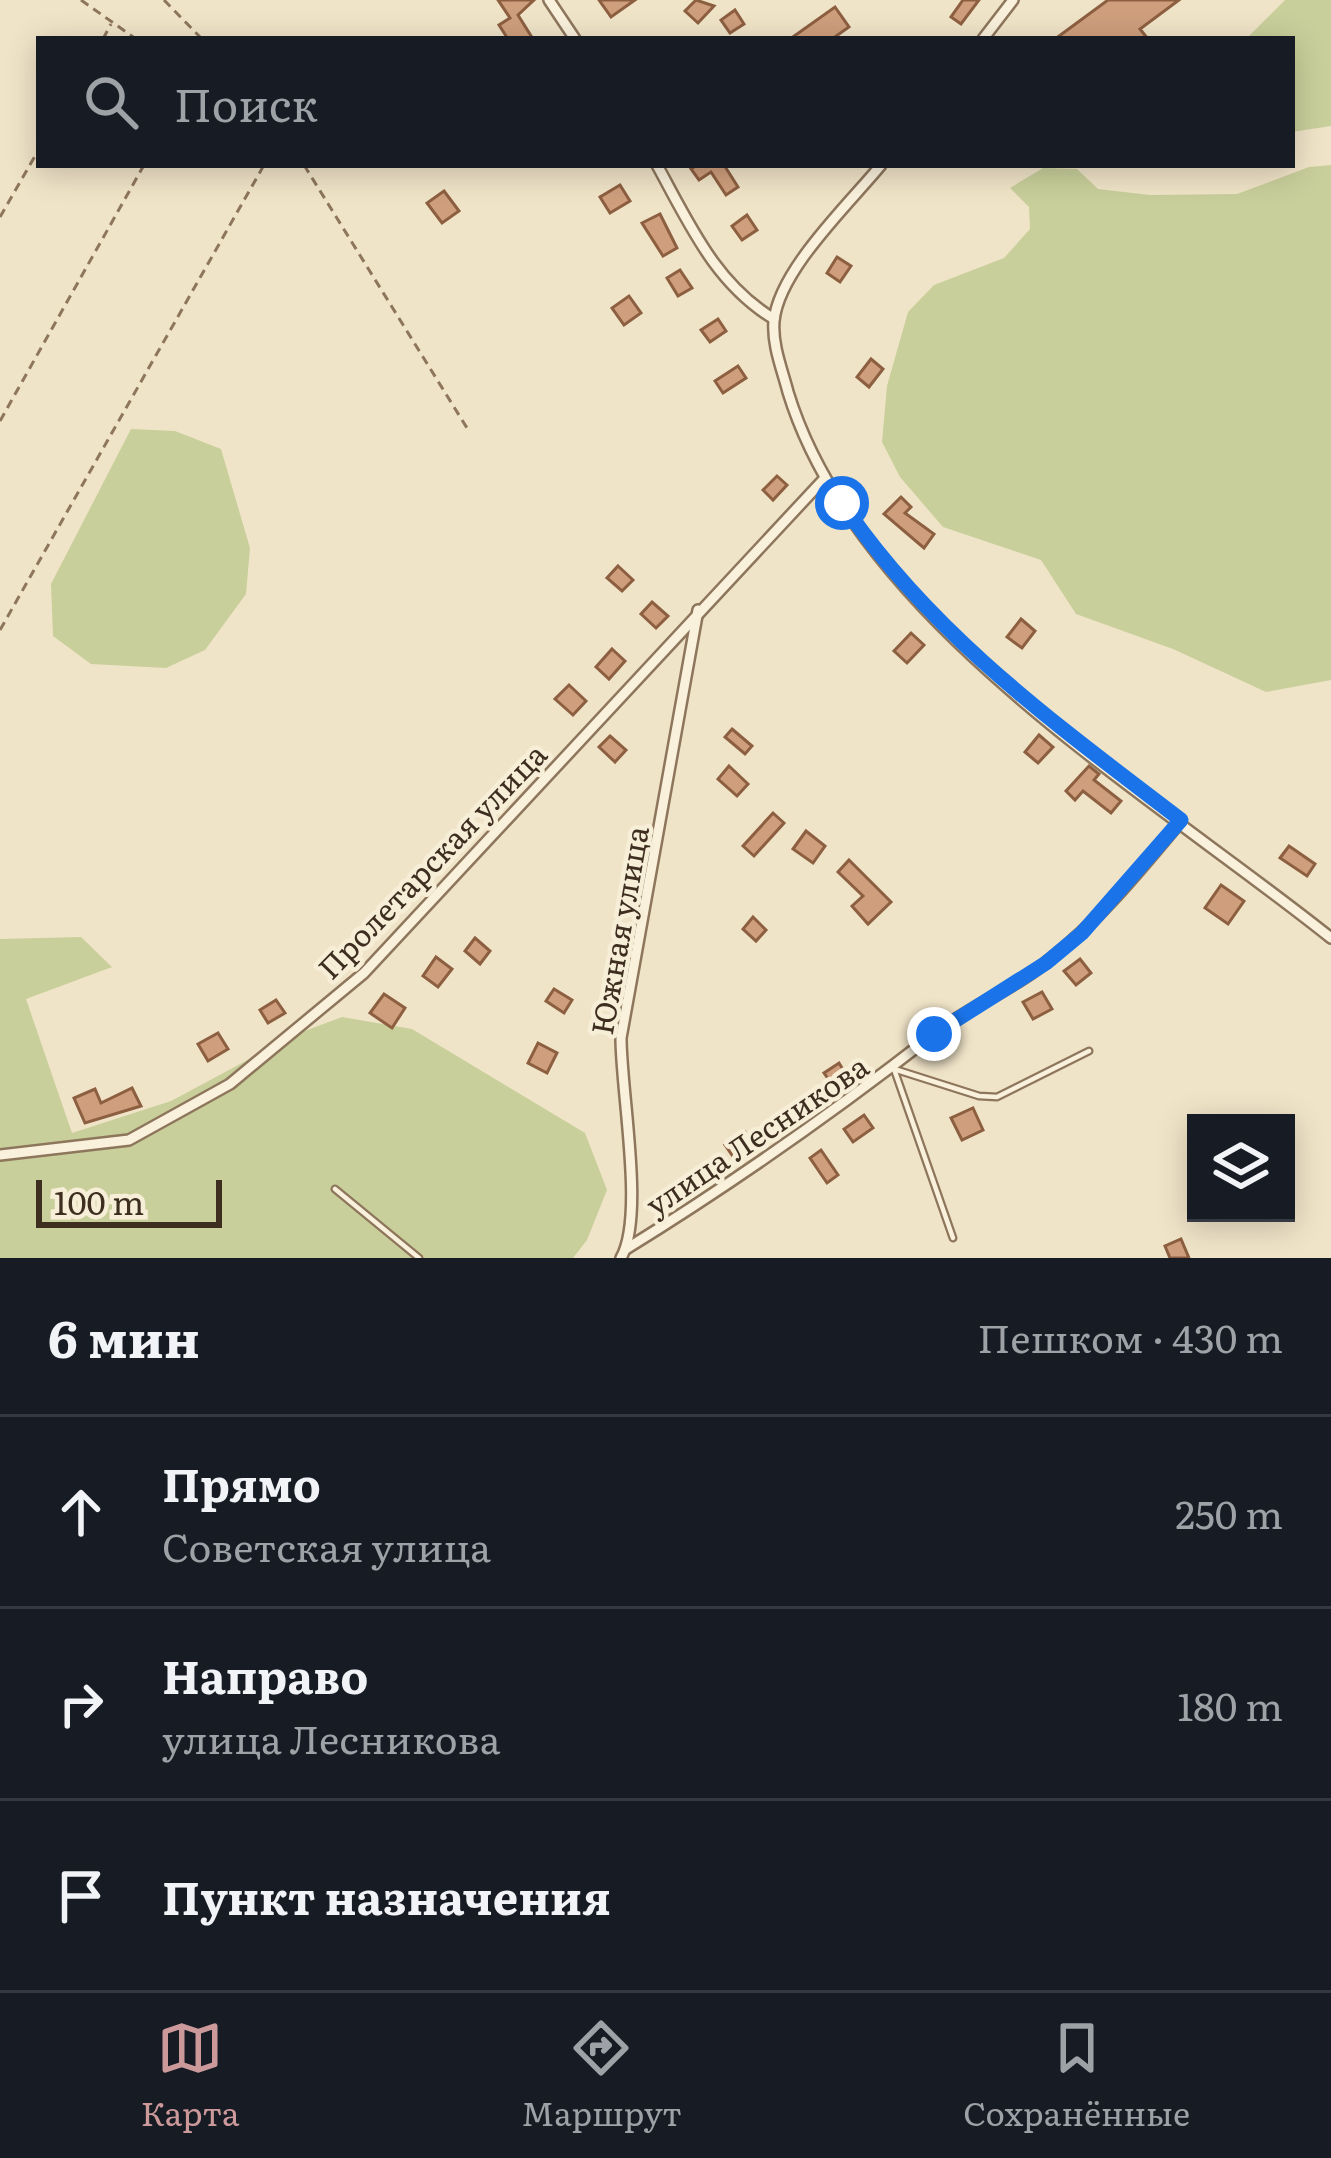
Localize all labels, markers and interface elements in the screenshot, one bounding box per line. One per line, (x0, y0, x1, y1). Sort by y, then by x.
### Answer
search box (36, 36, 1295, 168)
icon: search (78, 69, 144, 135)
text: Поиск (174, 69, 318, 136)
route start (815, 476, 869, 530)
street label: Пролетарская улица (307, 732, 556, 988)
street label: Южная улица (578, 821, 658, 1038)
route end (907, 1007, 961, 1061)
street label: улица Лесникова (636, 1043, 877, 1225)
map controls (1187, 1114, 1295, 1222)
button: layers (1187, 1114, 1295, 1222)
scale bar (36, 1174, 222, 1227)
text: 100 m (54, 1176, 144, 1225)
text: 6 мин (48, 1298, 200, 1374)
text: Пешком · 430 m (978, 1307, 1283, 1365)
text: Прямо (162, 1449, 321, 1516)
icon: ahead (48, 1479, 114, 1545)
text: 250 m (1175, 1483, 1283, 1541)
text: Советская улица (162, 1516, 491, 1574)
text: Направо (162, 1641, 368, 1708)
icon: right (48, 1671, 114, 1737)
text: 180 m (1177, 1675, 1283, 1733)
text: улица Лесникова (162, 1708, 500, 1766)
text: Пункт назначения (162, 1862, 611, 1929)
icon: arrive (48, 1863, 114, 1929)
tab: Карта (141, 2015, 240, 2136)
tab: Маршрут (521, 2015, 682, 2136)
tab: Сохранённые (963, 2015, 1190, 2136)

